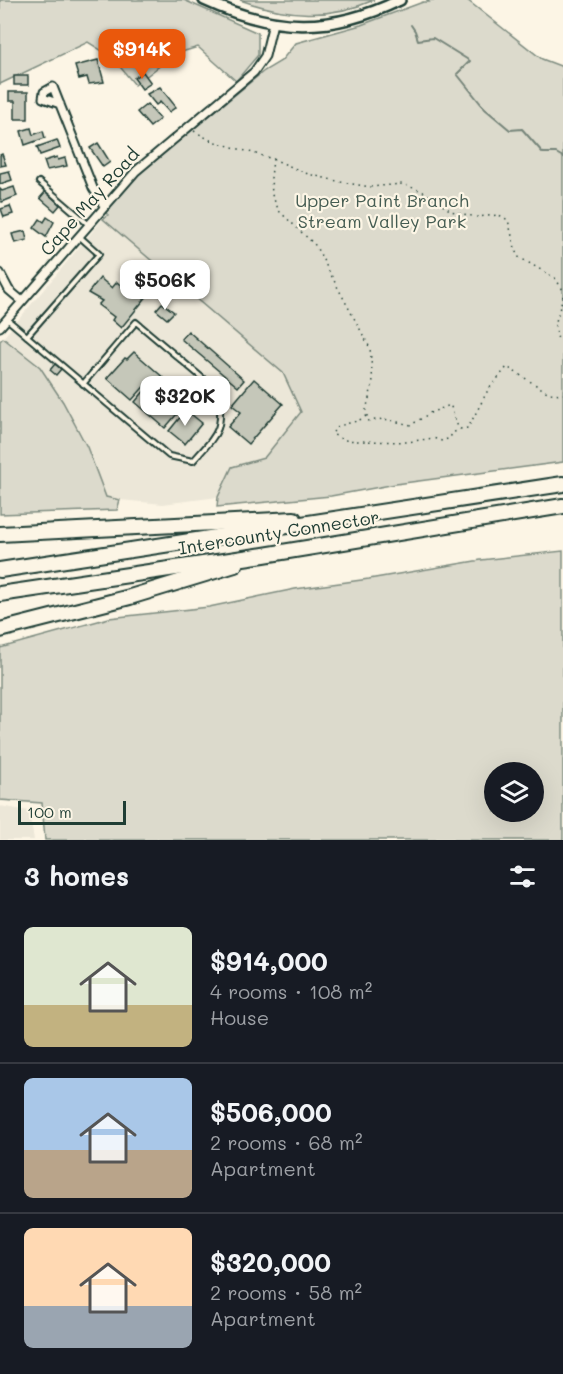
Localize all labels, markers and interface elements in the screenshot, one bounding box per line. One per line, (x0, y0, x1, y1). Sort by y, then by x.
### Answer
pin: $914K (100, 29, 184, 80)
text: $914K (112, 35, 172, 61)
street label: Cape May Road (34, 142, 144, 261)
park label: Upper Paint Branch Stream Valley Park (295, 188, 469, 233)
pin: $506K (123, 260, 207, 311)
text: $506K (134, 266, 196, 292)
pin: $320K (143, 376, 227, 427)
text: $320K (154, 382, 216, 408)
street label: Intercounty Connector (177, 504, 381, 560)
map controls (484, 762, 544, 822)
button: layers (484, 762, 544, 822)
scale bar (18, 798, 126, 826)
text: 100 m (27, 801, 72, 822)
text: 3 homes (24, 859, 129, 893)
icon: filters (506, 860, 539, 893)
text: $914,000 (210, 944, 328, 978)
icon: home (72, 951, 144, 1023)
text: 4 rooms · 108 m² (210, 978, 372, 1004)
text: House (210, 1004, 269, 1030)
text: $506,000 (210, 1095, 332, 1129)
icon: home (72, 1102, 144, 1174)
text: 2 rooms · 68 m² (210, 1129, 363, 1155)
text: Apartment (210, 1155, 316, 1181)
text: $320,000 (210, 1245, 331, 1279)
icon: home (72, 1252, 144, 1324)
text: 2 rooms · 58 m² (210, 1279, 362, 1305)
text: Apartment (210, 1305, 316, 1331)

